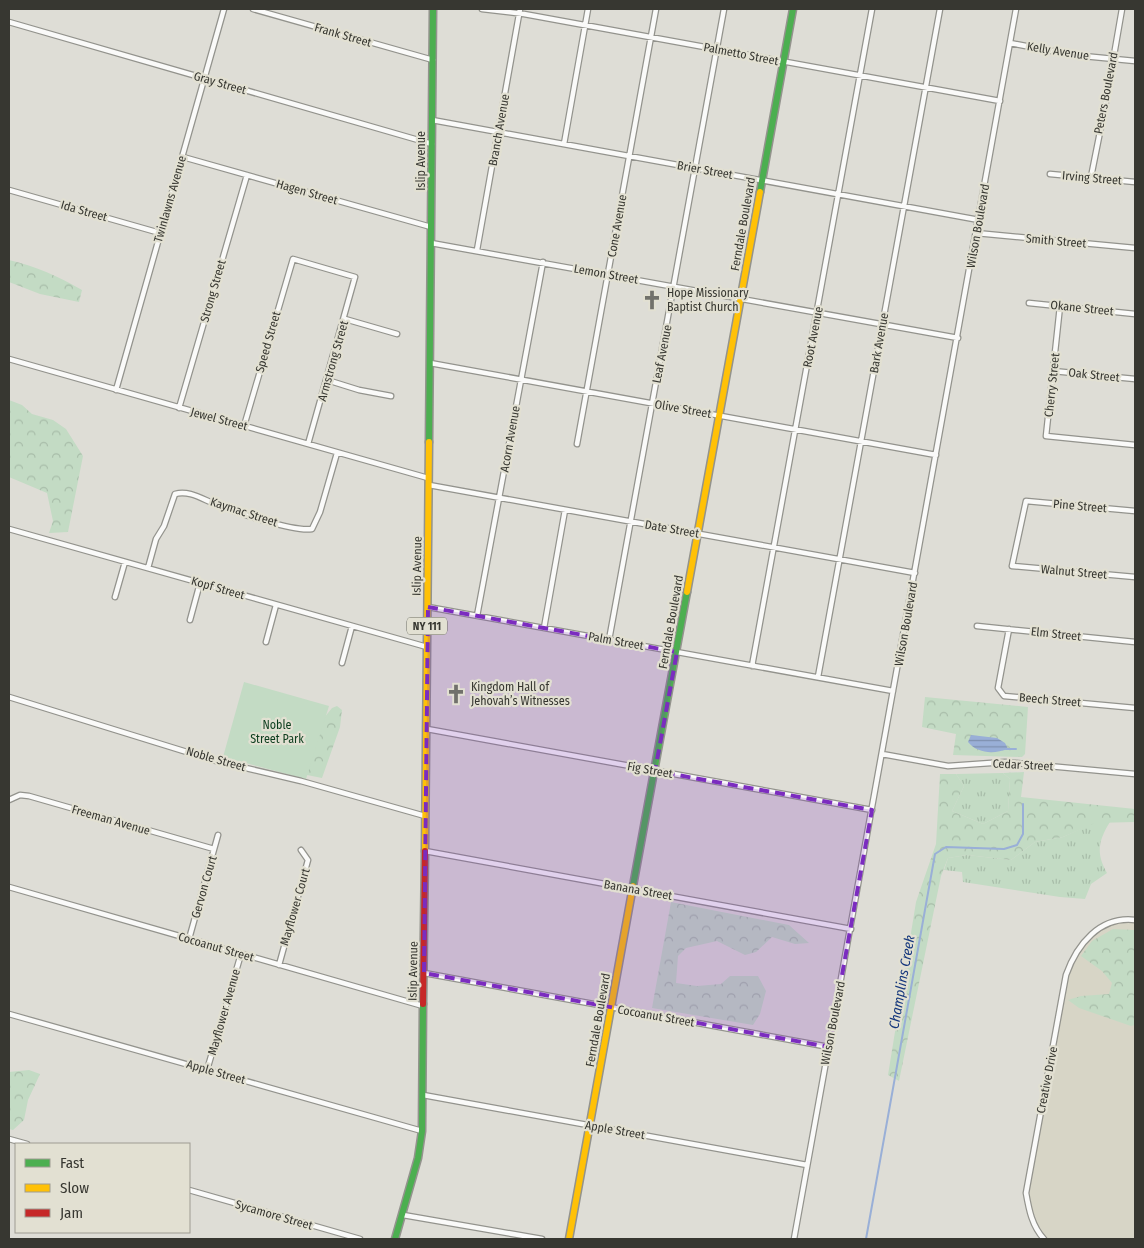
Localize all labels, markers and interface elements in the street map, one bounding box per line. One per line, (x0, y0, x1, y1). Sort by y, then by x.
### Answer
street label: Frank Street (313, 20, 373, 50)
street label: Kelly Avenue (1026, 39, 1090, 63)
street label: Palmetto Street (702, 40, 780, 68)
street label: Peters Boulevard (1091, 51, 1121, 135)
street label: Gray Street (192, 69, 248, 97)
street label: Branch Avenue (486, 93, 512, 167)
street label: Islip Avenue (414, 131, 428, 191)
street label: Twinlawns Avenue (151, 154, 189, 244)
street label: Brier Street (676, 158, 734, 182)
street label: Irving Street (1062, 168, 1123, 188)
street label: Ferndale Boulevard (728, 176, 758, 272)
street label: Hagen Street (275, 177, 339, 207)
street label: Wilson Boulevard (964, 183, 992, 269)
street label: Cone Avenue (605, 194, 629, 258)
street label: Ida Street (59, 198, 109, 224)
street label: Smith Street (1025, 231, 1087, 251)
street label: Strong Street (197, 258, 229, 324)
street label: Lemon Street (573, 261, 639, 287)
place label: Hope Missionary Baptist Church (667, 286, 749, 314)
church icon: Hope Missionary Baptist Church (641, 289, 663, 311)
street label: Okane Street (1050, 298, 1114, 318)
street label: Root Avenue (800, 305, 826, 369)
street label: Speed Street (253, 310, 283, 374)
street label: Bark Avenue (867, 312, 891, 374)
street label: Armstrong Street (315, 319, 351, 403)
street label: Leaf Avenue (649, 323, 675, 384)
street label: Cherry Street (1042, 352, 1062, 418)
street label: Oak Street (1068, 365, 1120, 385)
street label: Olive Street (654, 397, 712, 421)
street label: Jewel Street (189, 405, 249, 433)
street label: Acorn Avenue (497, 405, 523, 473)
street label: Kaymac Street (209, 495, 279, 529)
street label: Pine Street (1053, 497, 1108, 515)
street label: Date Street (644, 517, 700, 541)
street label: Islip Avenue (409, 536, 425, 596)
street label: Walnut Street (1040, 562, 1108, 582)
street label: Kopf Street (190, 574, 246, 602)
street label: Ferndale Boulevard (656, 574, 686, 670)
street label: Wilson Boulevard (892, 581, 920, 667)
road number: NY 111 (407, 618, 447, 634)
street label: Elm Street (1030, 624, 1082, 644)
street label: Palm Street (587, 629, 645, 653)
place label: Kingdom Hall of Jehovah’s Witnesses (471, 680, 570, 708)
church icon: Kingdom Hall of Jehovah’s Witnesses (445, 683, 467, 705)
street label: Beech Street (1018, 690, 1082, 710)
park label: Noble Street Park (250, 718, 304, 746)
street label: Noble Street (185, 744, 247, 774)
street label: Cedar Street (992, 756, 1054, 774)
street label: Fig Street (626, 759, 674, 781)
street label: Freeman Avenue (70, 802, 152, 838)
street label: Gervon Court (188, 854, 220, 920)
street label: Mayflower Court (277, 867, 313, 947)
street label: Banana Street (603, 877, 673, 903)
street label: Cocoanut Street (177, 930, 255, 965)
water label: Champlins Creek (885, 934, 919, 1030)
street label: Islip Avenue (405, 941, 421, 1001)
street label: Mayflower Avenue (205, 967, 243, 1057)
street label: Ferndale Boulevard (583, 972, 613, 1068)
street label: Wilson Boulevard (818, 980, 848, 1066)
street label: Cocoanut Street (616, 1002, 696, 1030)
street label: Creative Drive (1034, 1045, 1060, 1115)
street label: Apple Street (185, 1057, 247, 1087)
street label: Apple Street (584, 1118, 646, 1142)
legend (15, 1143, 190, 1233)
text: Fast (60, 1154, 84, 1172)
text: Slow (60, 1179, 89, 1197)
street label: Sycamore Street (234, 1197, 314, 1233)
text: Jam (60, 1204, 83, 1222)

